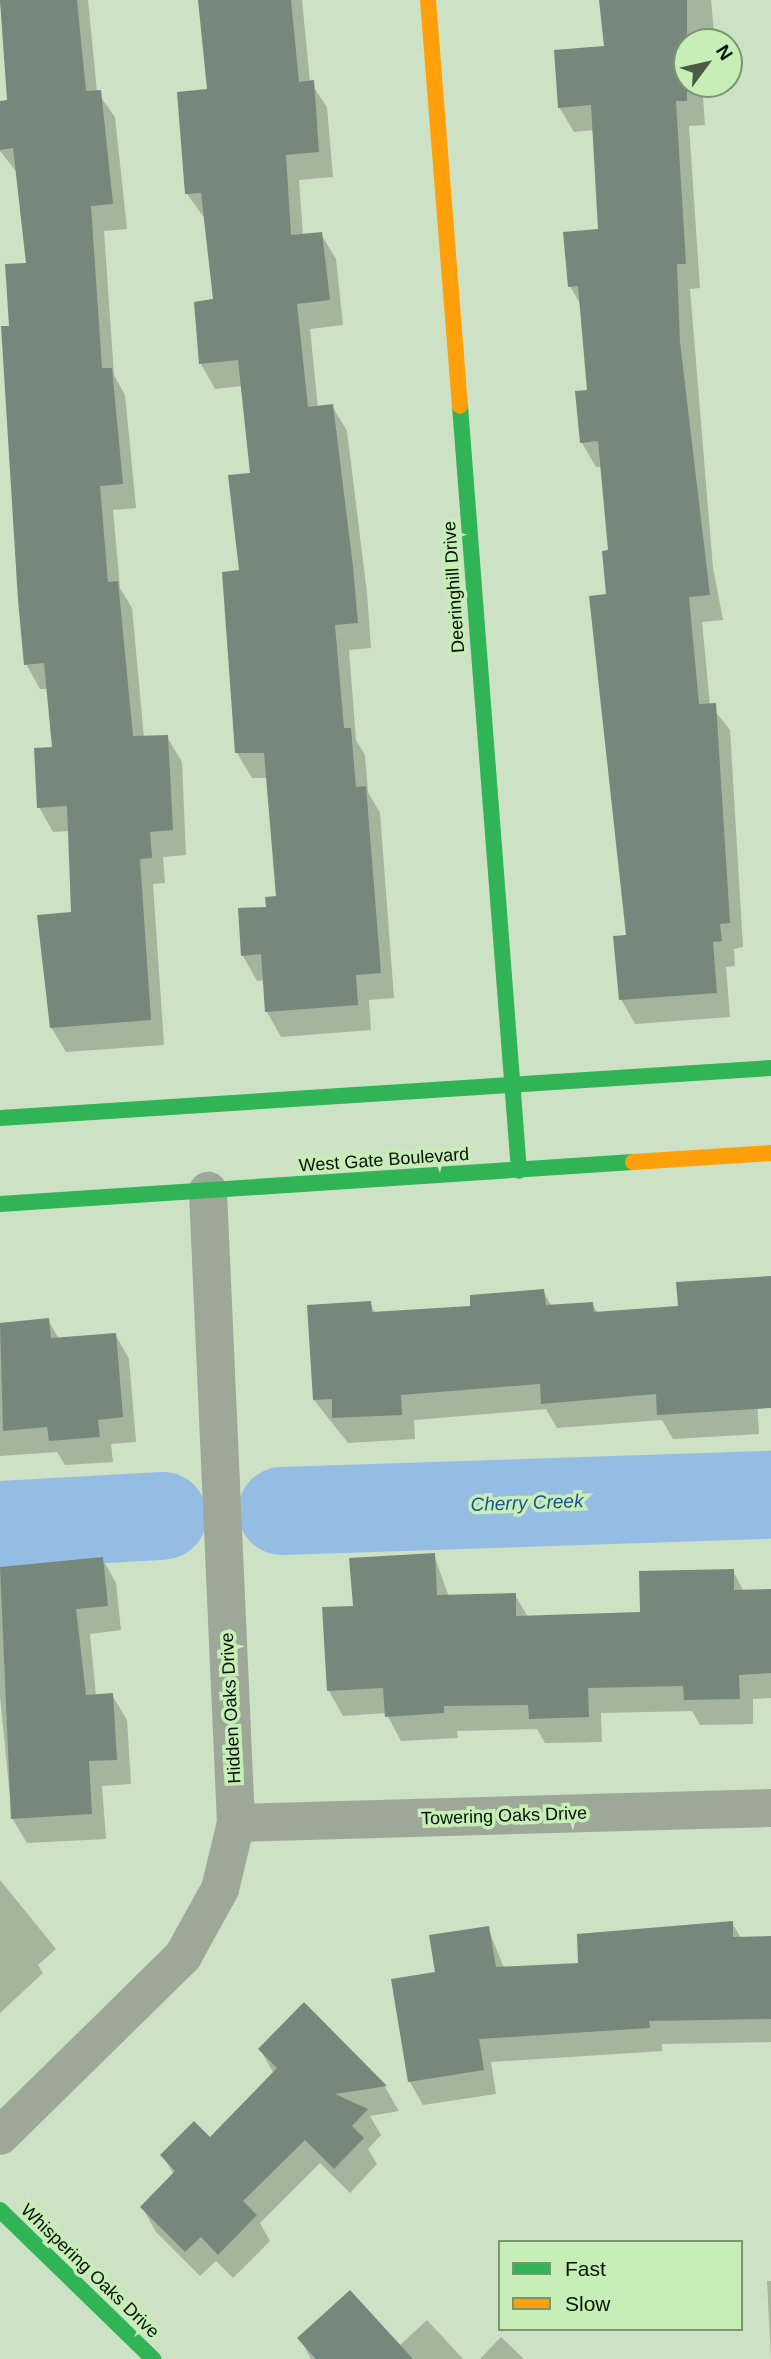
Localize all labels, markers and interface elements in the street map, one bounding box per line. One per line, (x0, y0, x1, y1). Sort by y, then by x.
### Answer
north arrow (673, 28, 743, 98)
text: N (712, 41, 737, 64)
street label: Deeringhill Drive (439, 520, 469, 654)
street label: West Gate Boulevard (298, 1143, 470, 1177)
water label: Cherry Creek (470, 1490, 584, 1516)
street label: Hidden Oaks Drive (216, 1632, 246, 1784)
street label: Towering Oaks Drive (421, 1802, 587, 1830)
street label: Whispering Oaks Drive (16, 2199, 164, 2343)
legend (498, 2240, 743, 2331)
text: Fast (565, 2257, 606, 2280)
text: Slow (565, 2292, 611, 2315)

